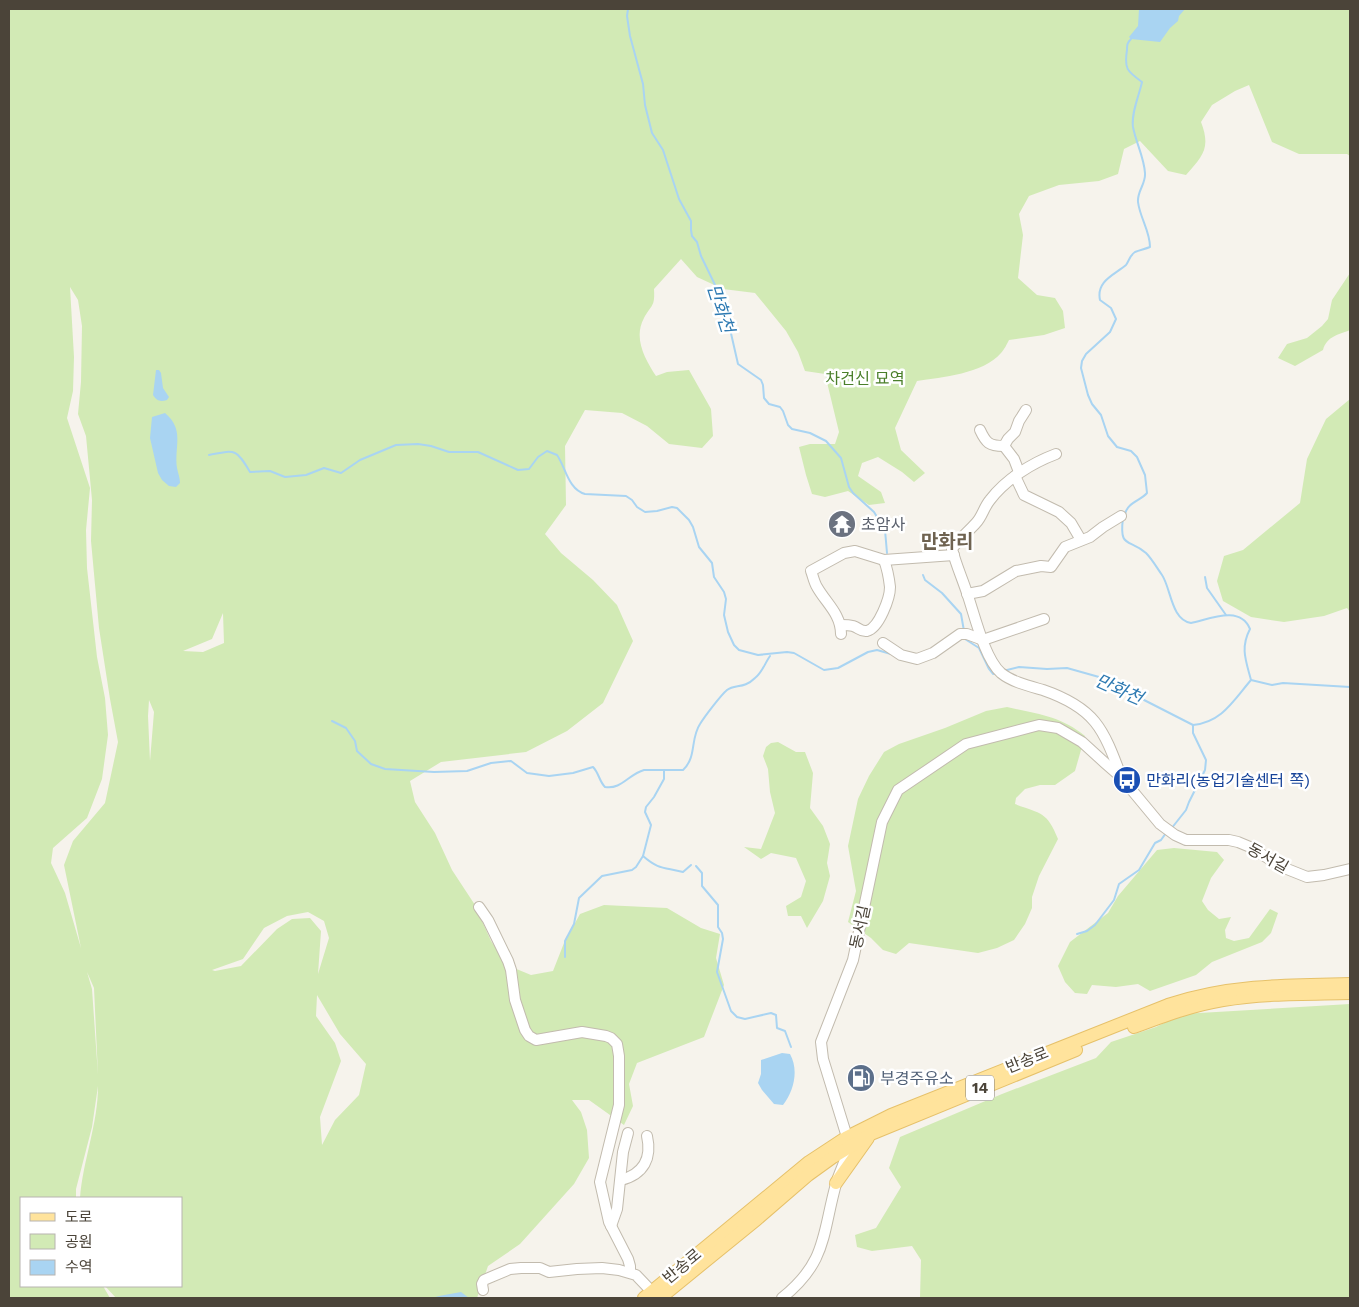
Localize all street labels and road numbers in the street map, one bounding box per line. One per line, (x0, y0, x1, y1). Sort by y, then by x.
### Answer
street label: 동서길 (1244, 839, 1292, 877)
street label: 동서길 (846, 903, 874, 951)
street label: 반송로 (1003, 1043, 1051, 1077)
road number: 14 (966, 1076, 994, 1100)
street label: 반송로 (659, 1244, 705, 1287)

